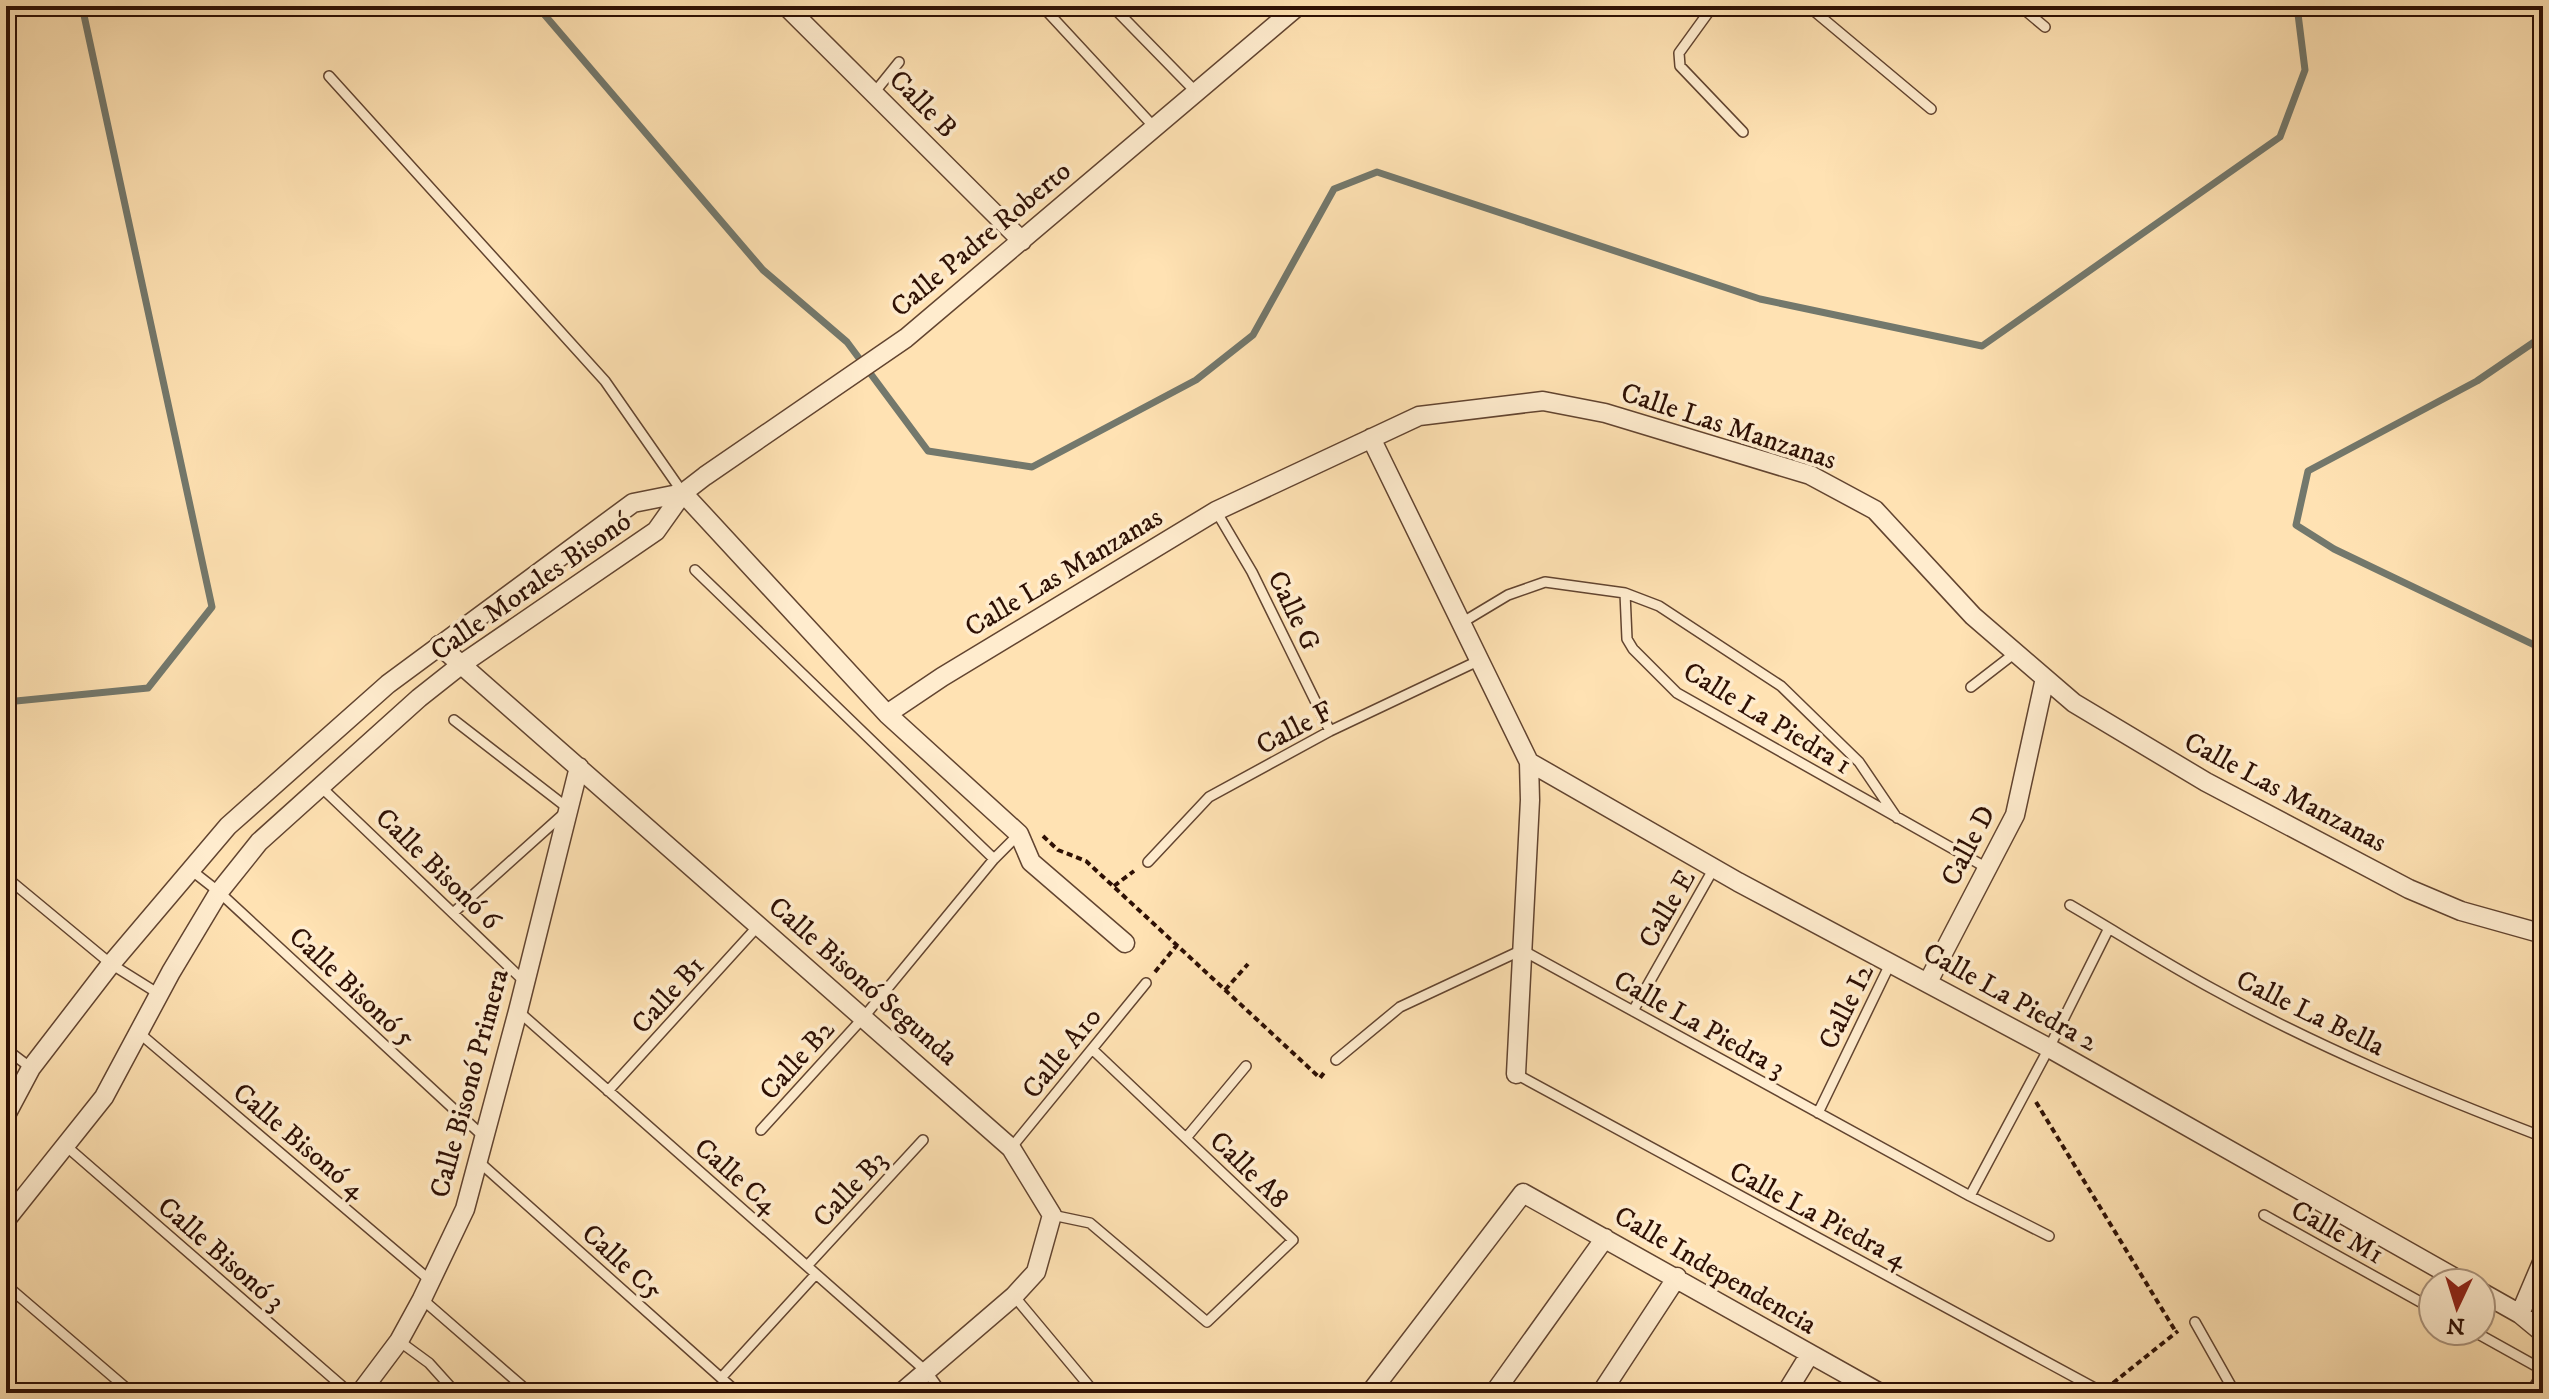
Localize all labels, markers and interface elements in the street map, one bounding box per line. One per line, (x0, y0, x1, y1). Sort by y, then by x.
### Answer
street label: Calle B (881, 62, 965, 146)
street label: Calle Padre Roberto (884, 153, 1078, 325)
street label: Calle Las Manzanas (1616, 375, 1841, 478)
street label: Calle Las Manzanas (959, 500, 1169, 645)
street label: Calle Morales Bisonó (424, 504, 638, 669)
street label: Calle G (1259, 565, 1328, 656)
street label: Calle La Piedra 1 (1677, 654, 1858, 782)
street label: Calle F (1250, 694, 1339, 763)
street label: Calle Las Manzanas (2178, 724, 2393, 860)
street label: Calle Bisonó 6 (368, 800, 509, 939)
street label: Calle D (1933, 800, 2003, 892)
street label: Calle E (1631, 863, 1704, 954)
street label: Calle Bisonó Segunda (761, 889, 965, 1073)
street label: Calle Bisonó 5 (281, 920, 423, 1055)
street label: Calle La Piedra 2 (1917, 935, 2104, 1060)
street label: Calle B1 (624, 949, 712, 1041)
street label: Calle I2 (1811, 958, 1882, 1055)
street label: Calle La Bella (2230, 962, 2390, 1064)
street label: Calle La Piedra 3 (1607, 963, 1791, 1086)
street label: Calle Bisonó Primera (422, 965, 517, 1202)
street label: Calle A10 (1015, 1000, 1110, 1106)
street label: Calle B2 (752, 1012, 843, 1108)
street label: Calle Bisonó 4 (225, 1075, 373, 1207)
street label: Calle A8 (1202, 1124, 1296, 1216)
street label: Calle C4 (687, 1130, 786, 1223)
street label: Calle B3 (806, 1143, 895, 1235)
street label: Calle La Piedra 4 (1723, 1154, 1914, 1277)
street label: Calle Bisonó 3 (150, 1189, 292, 1319)
street label: Calle M1 (2285, 1193, 2390, 1272)
street label: Calle Independencia (1608, 1198, 1823, 1342)
street label: Calle C5 (574, 1217, 670, 1308)
north arrow (2417, 1267, 2497, 1347)
text: N (2446, 1311, 2466, 1340)

